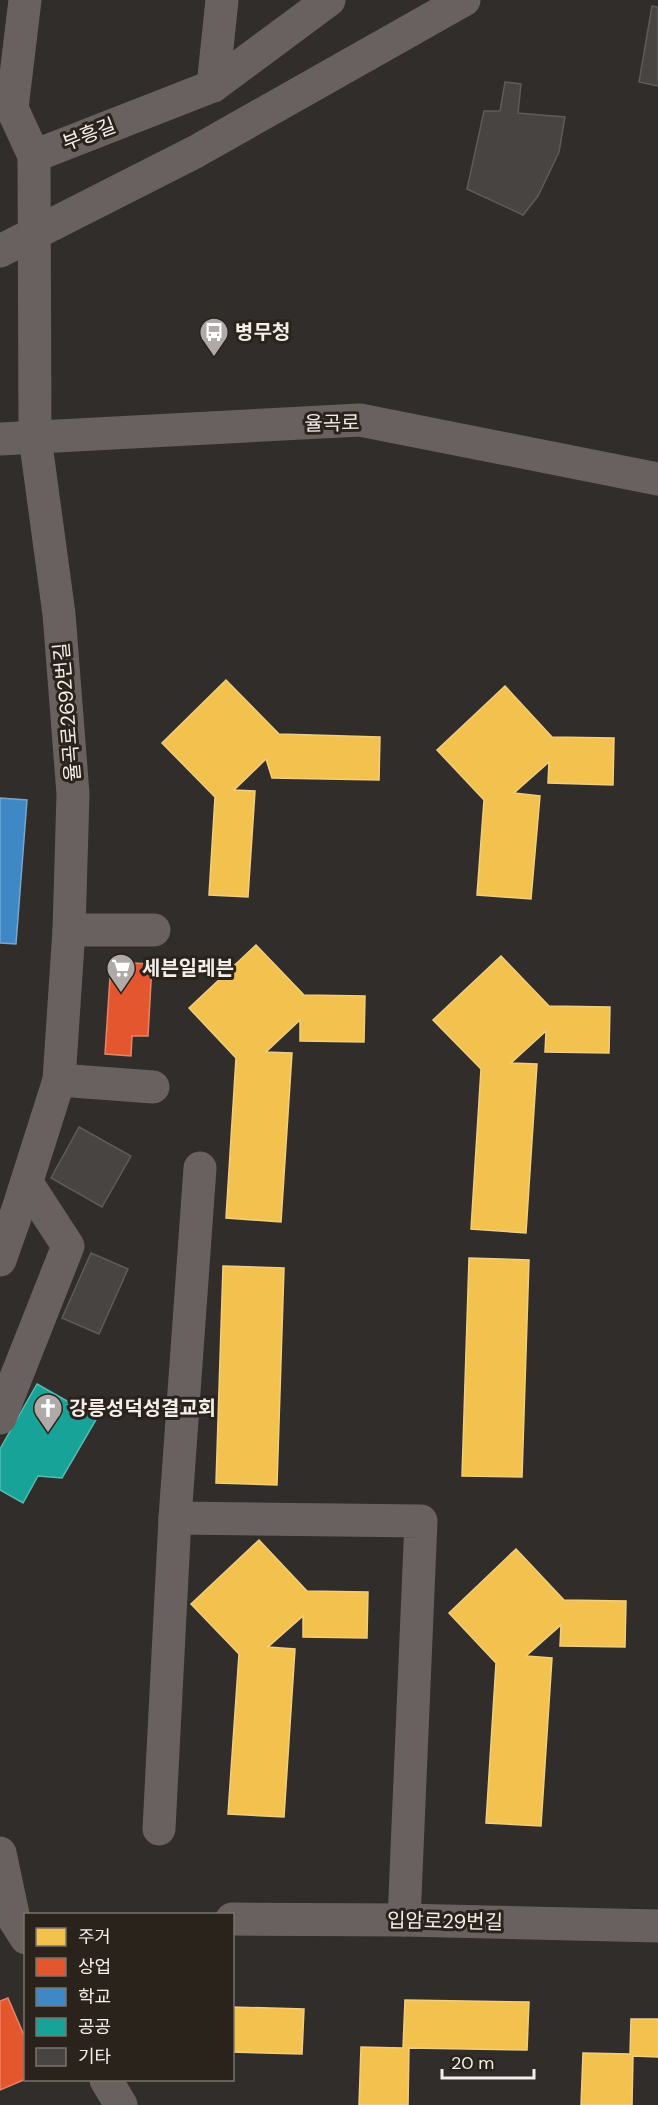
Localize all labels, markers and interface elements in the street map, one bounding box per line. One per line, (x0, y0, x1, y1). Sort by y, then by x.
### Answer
street label: 부흥길 (59, 112, 119, 156)
bus stop icon: 병무청 (198, 316, 230, 358)
place label: 병무청 (235, 319, 290, 345)
street label: 율곡로 (304, 410, 360, 436)
street label: 율곡로2692번길 (48, 641, 86, 783)
supermarket icon: 세븐일레븐 (105, 952, 137, 994)
place label: 세븐일레븐 (142, 955, 234, 981)
church icon: 강릉성덕성결교회 (32, 1392, 64, 1434)
place label: 강릉성덕성결교회 (69, 1395, 216, 1421)
street label: 입암로29번길 (387, 1907, 503, 1935)
legend (24, 1913, 234, 2081)
text: 주거 (78, 1925, 111, 1949)
text: 상업 (78, 1955, 111, 1979)
text: 학교 (78, 1985, 111, 2009)
text: 공공 (78, 2015, 111, 2039)
scale bar (442, 2042, 534, 2080)
text: 기타 (78, 2045, 112, 2069)
text: 20 m (451, 2051, 494, 2075)

